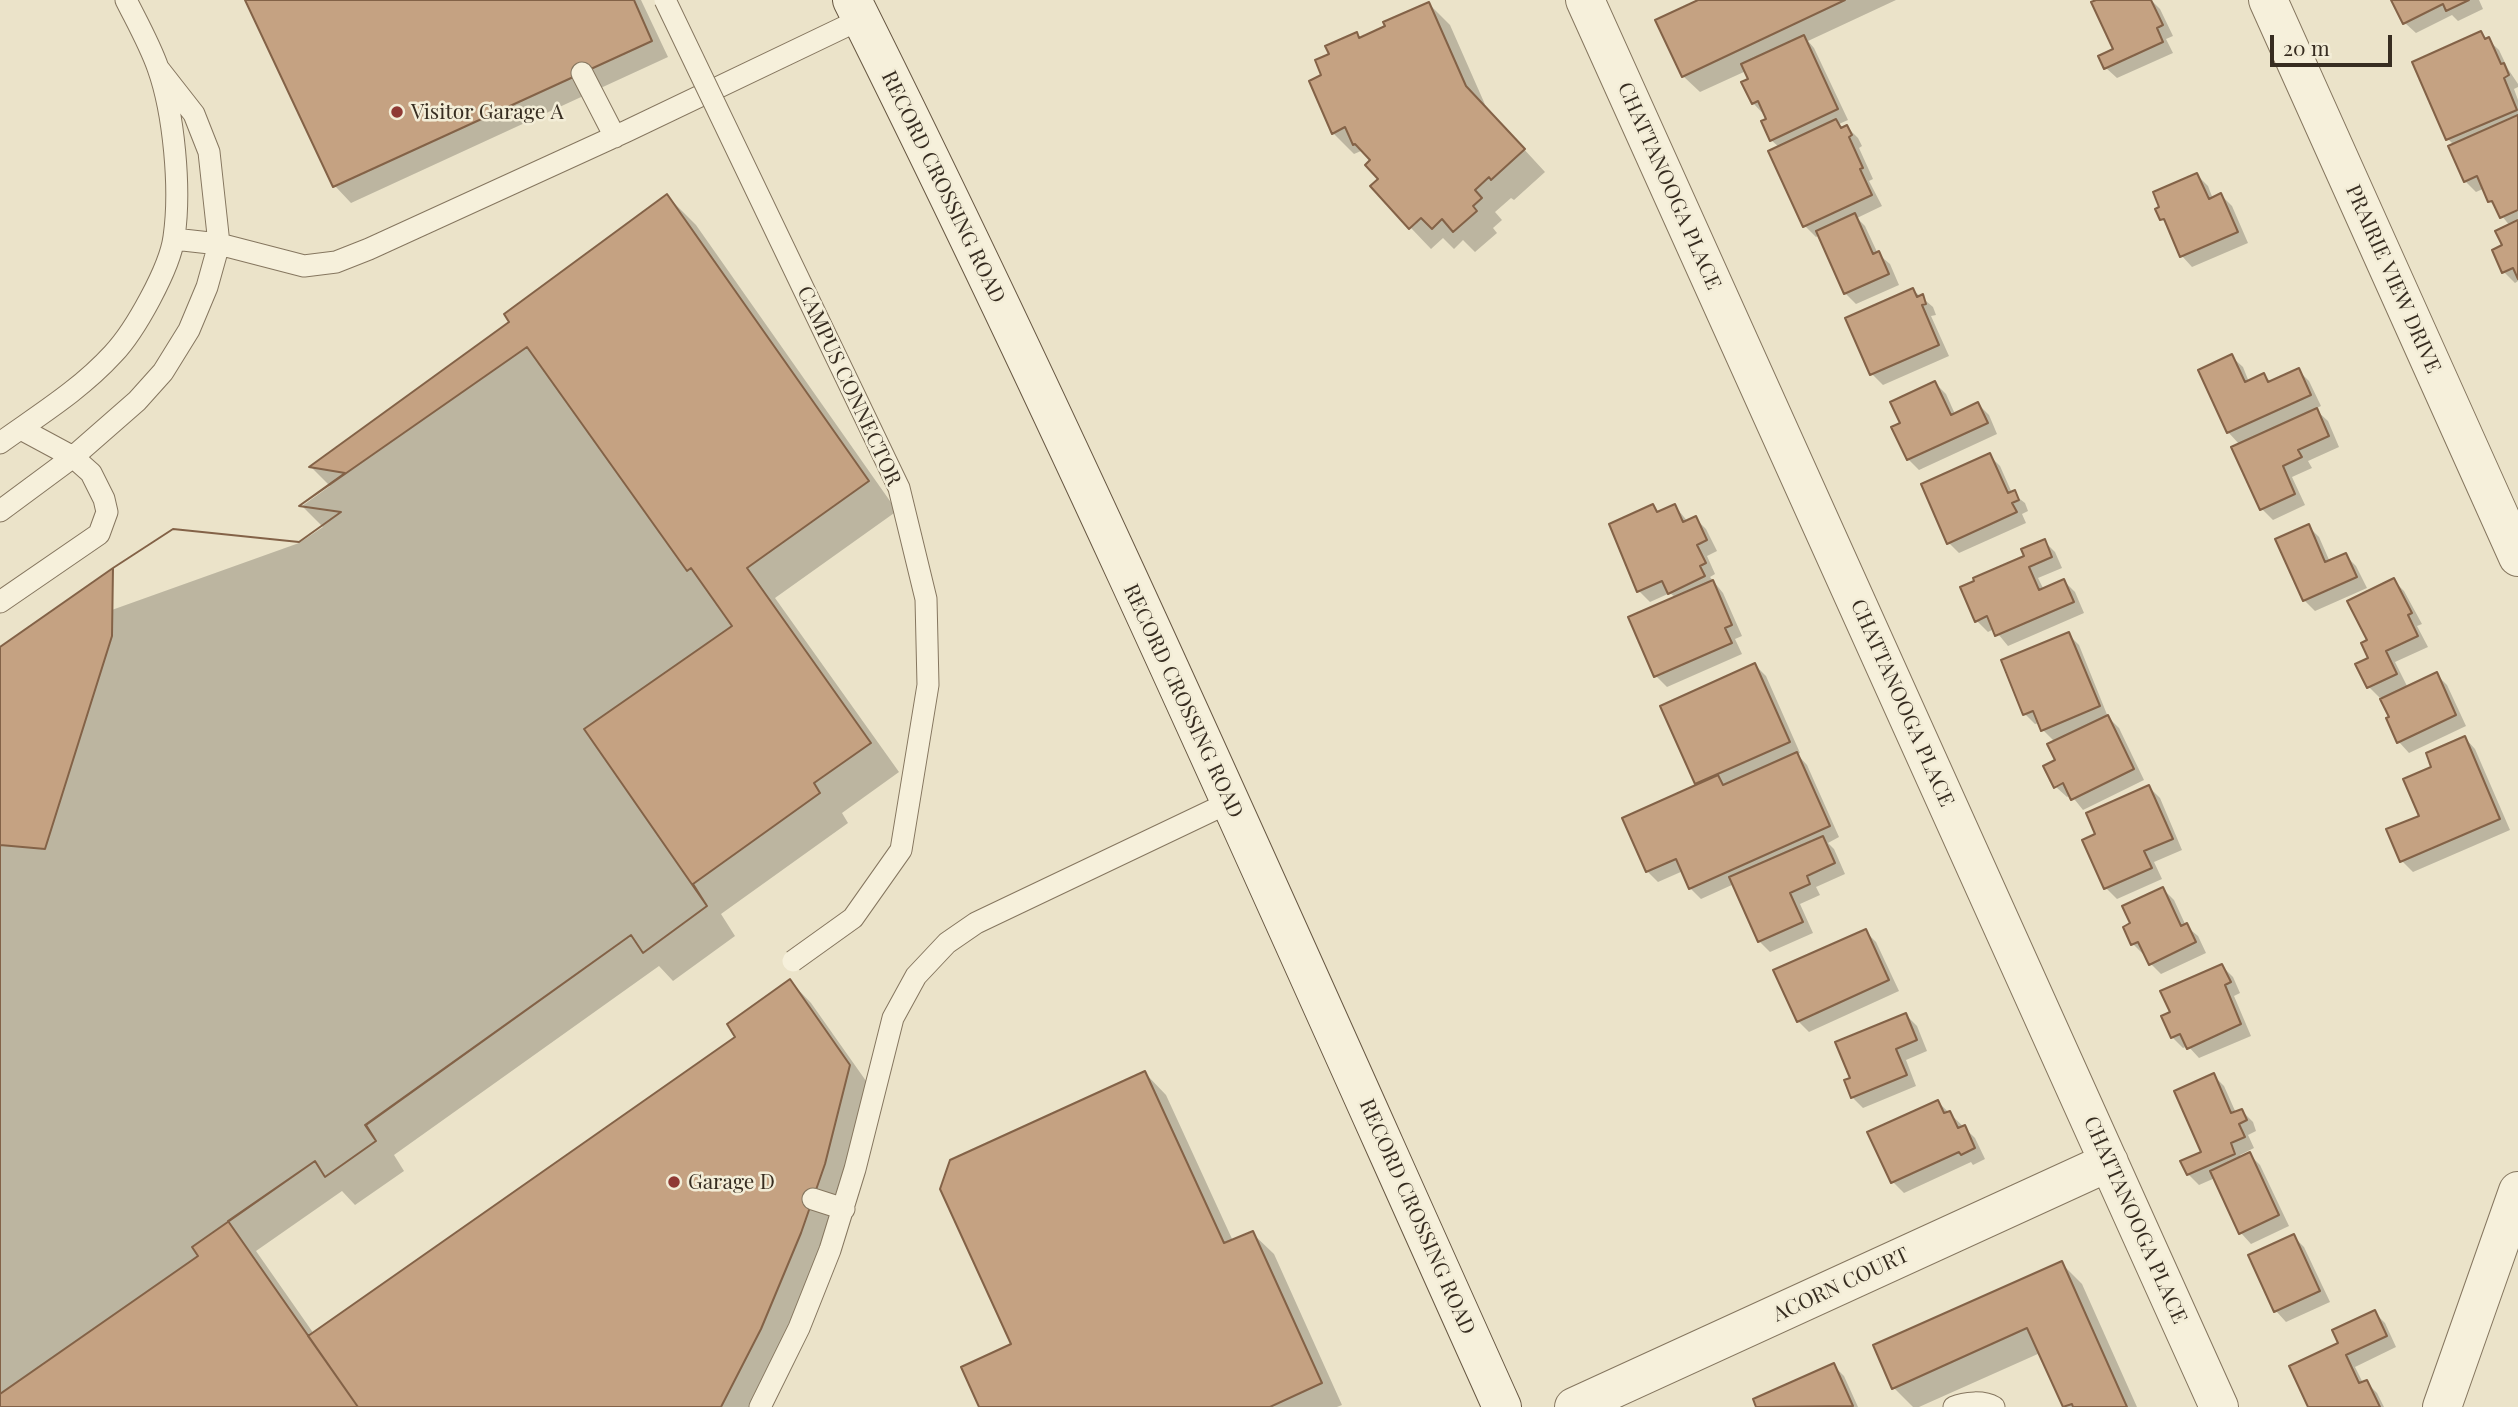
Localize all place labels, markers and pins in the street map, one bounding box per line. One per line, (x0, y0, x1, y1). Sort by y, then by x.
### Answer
place label: Visitor Garage A (411, 99, 564, 125)
marker: Visitor Garage A (389, 104, 405, 120)
place label: Garage D (688, 1169, 775, 1195)
marker: Garage D (666, 1174, 682, 1190)

